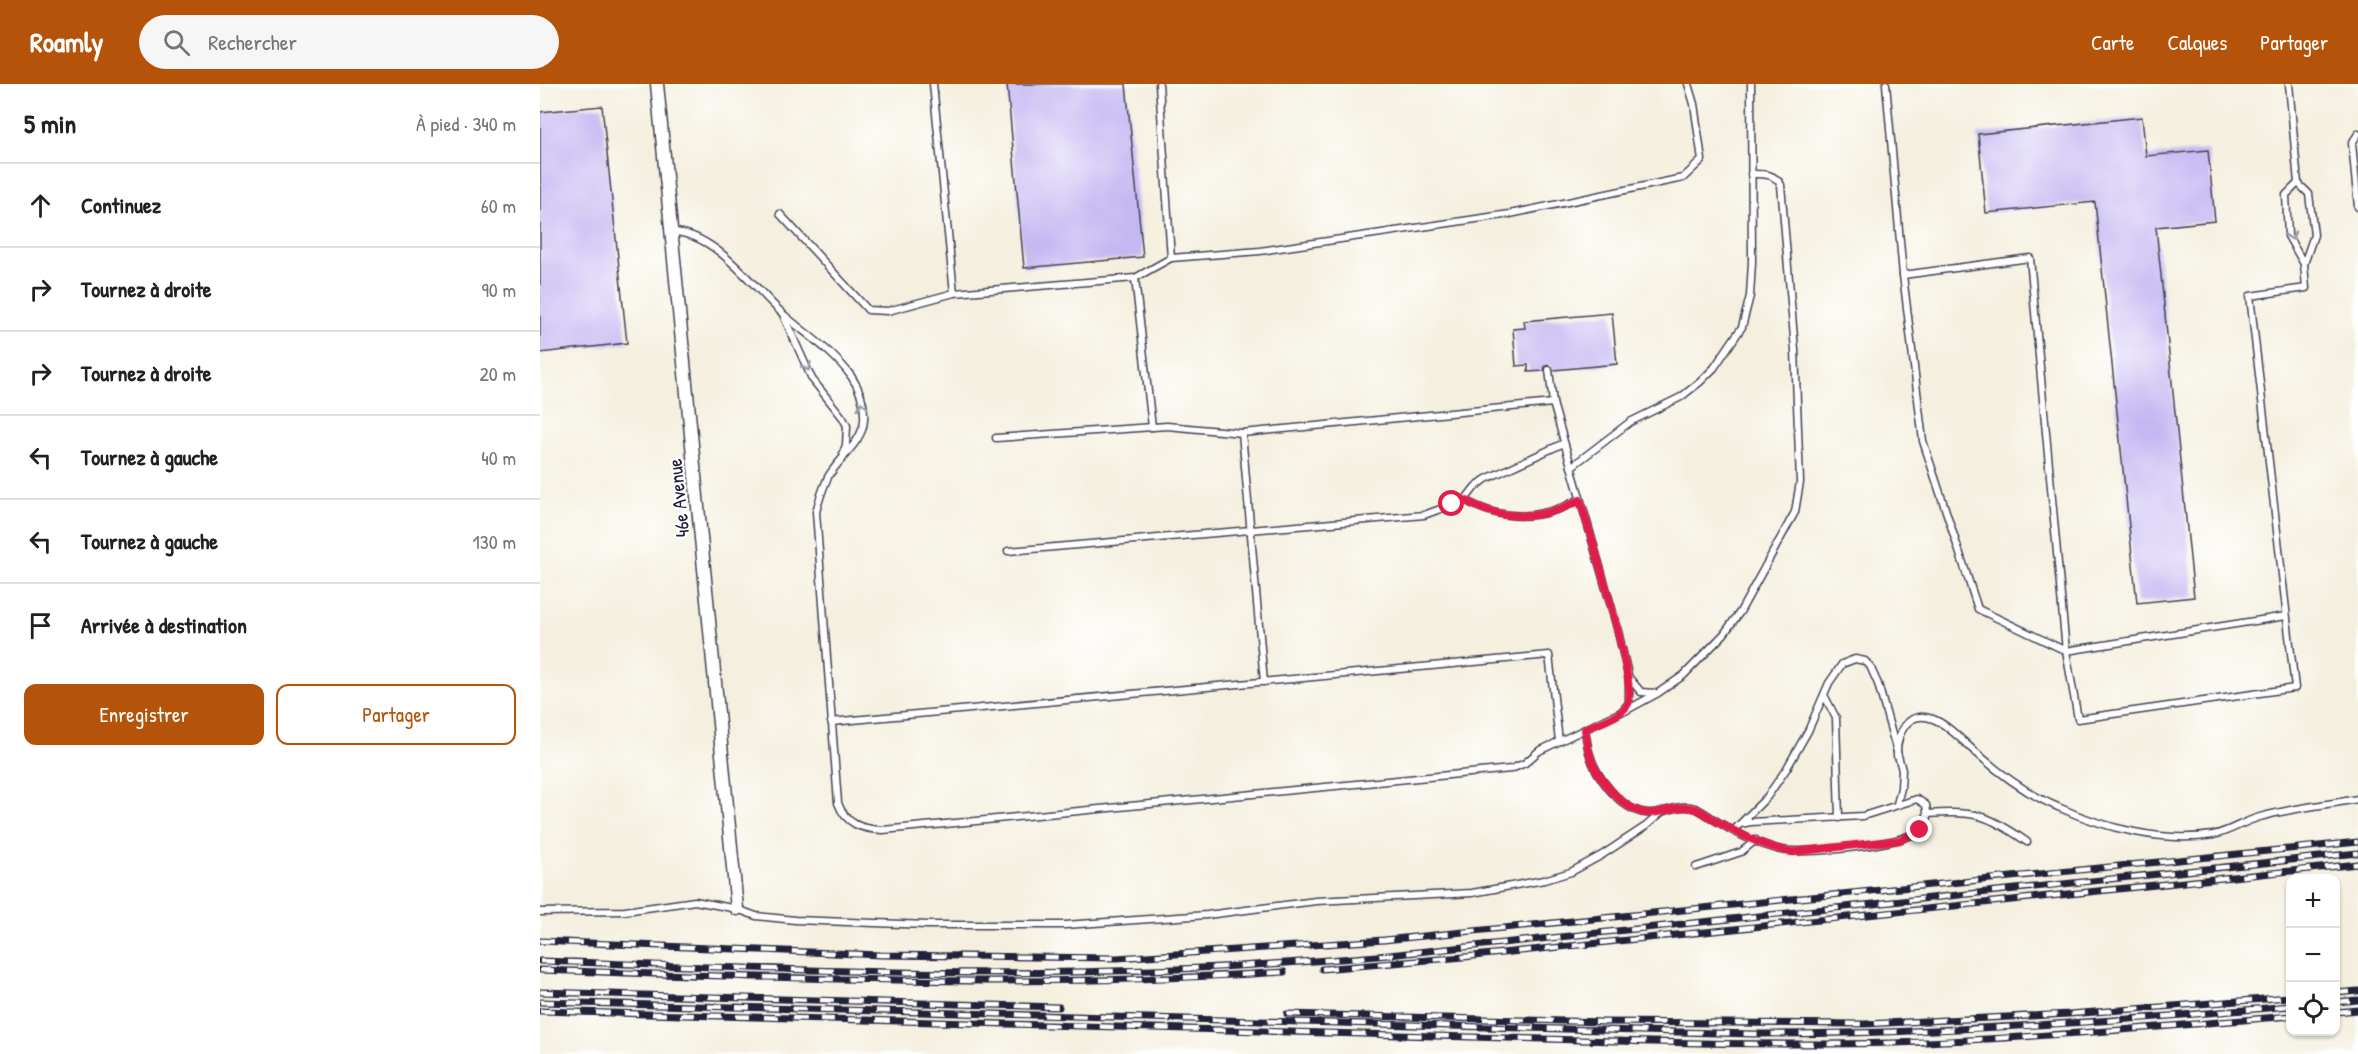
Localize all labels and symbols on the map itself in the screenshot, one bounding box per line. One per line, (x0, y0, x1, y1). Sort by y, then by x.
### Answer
one-way arrow (2284, 230, 2296, 241)
one-way arrow (799, 361, 811, 372)
one-way arrow (857, 401, 869, 411)
street label: 46e Avenue (660, 457, 696, 539)
route start (1438, 490, 1464, 516)
route end (1906, 816, 1932, 842)

